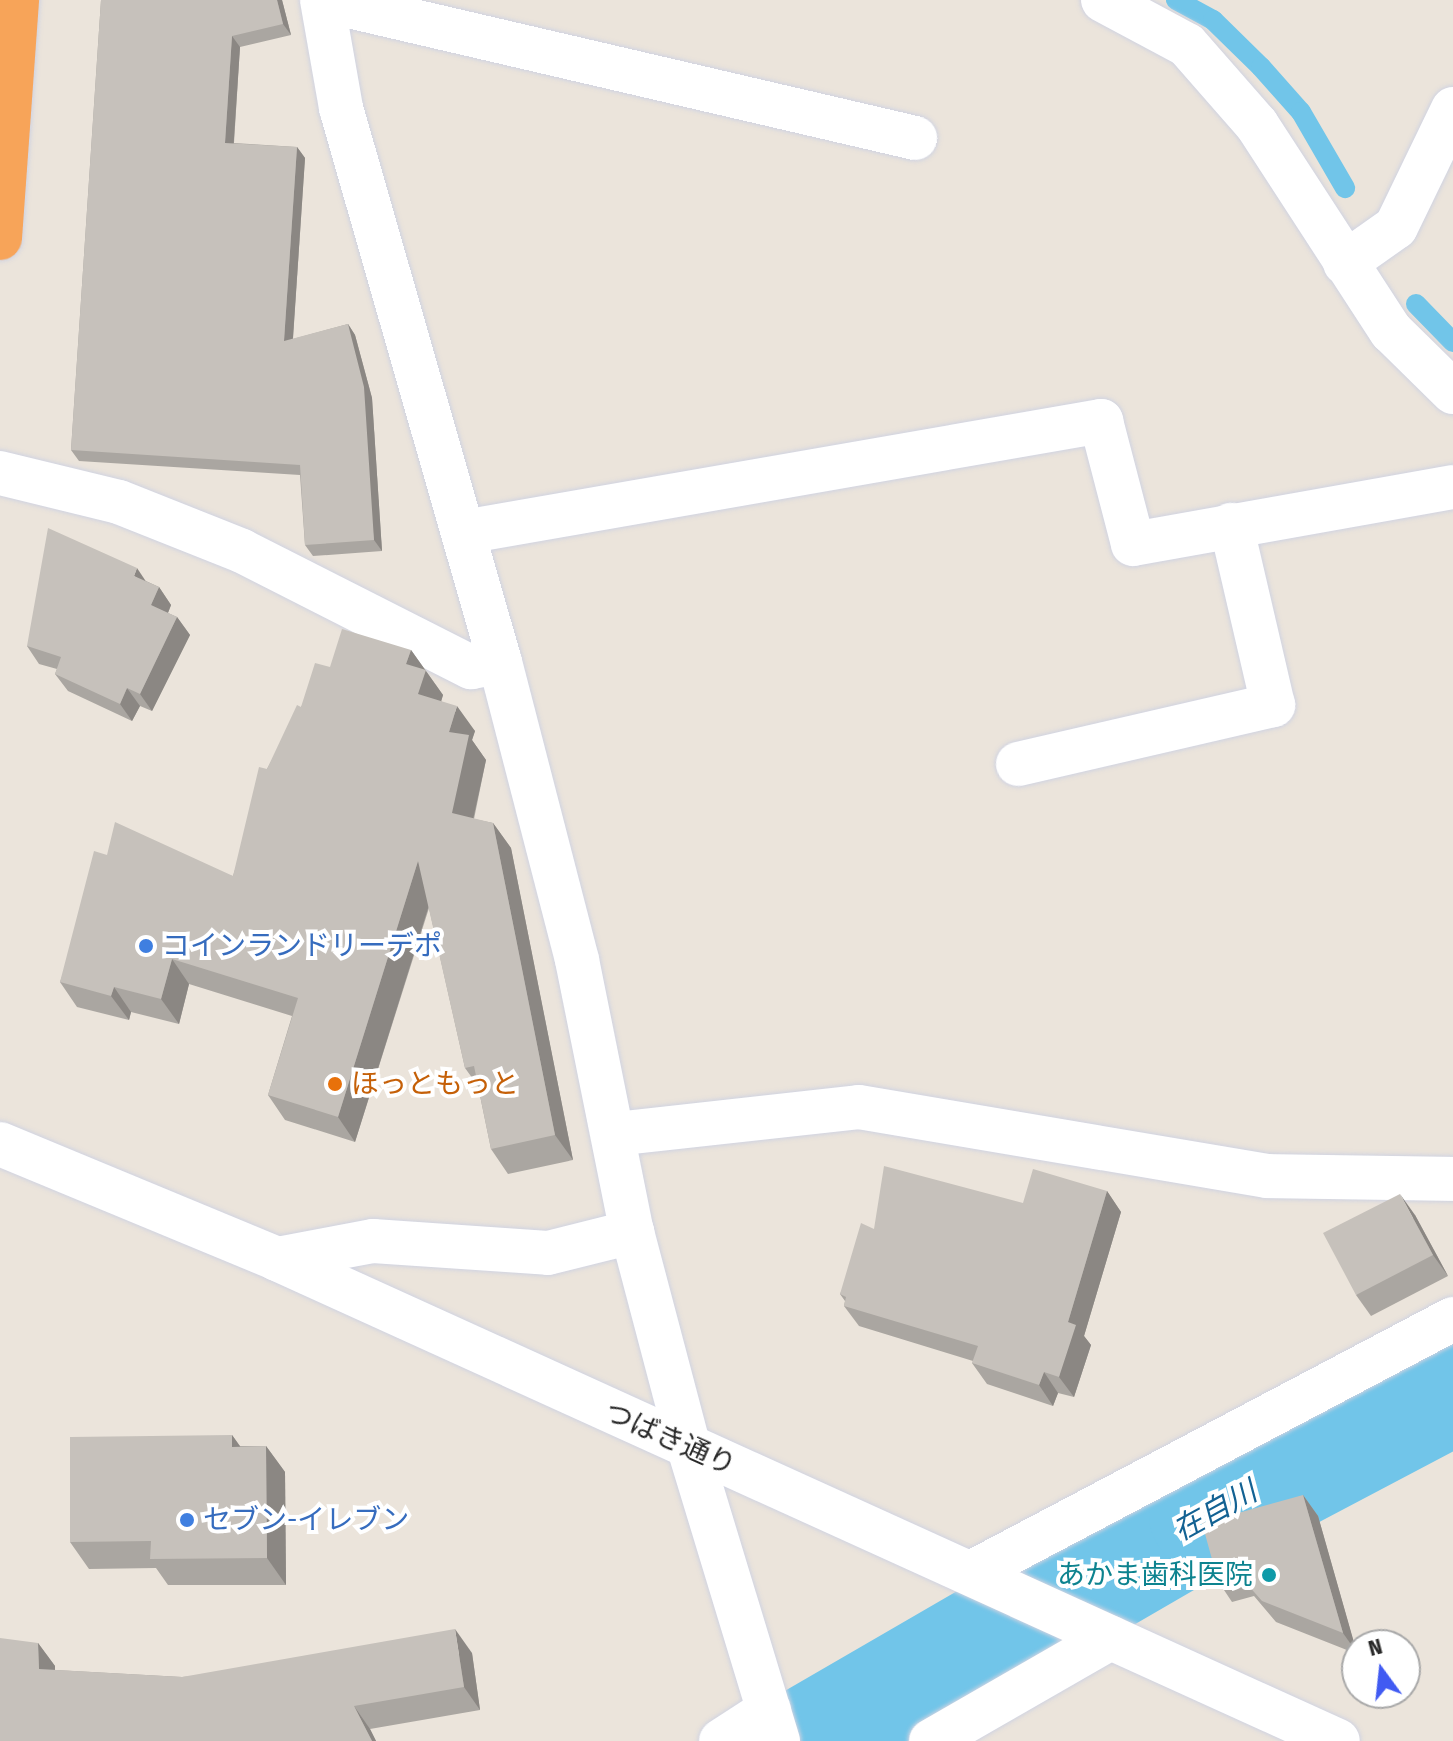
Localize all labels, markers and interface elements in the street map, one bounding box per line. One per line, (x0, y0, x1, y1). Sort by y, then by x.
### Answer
place label: コインランドリーデポ (162, 929, 442, 963)
marker: コインランドリーデポ (137, 937, 155, 955)
place label: ほっともっと (351, 1067, 519, 1101)
marker: ほっともっと (326, 1075, 344, 1093)
street label: つばき通り (599, 1395, 741, 1483)
water label: 在自川 (1167, 1473, 1263, 1549)
place label: セブン-イレブン (203, 1503, 409, 1537)
marker: セブン-イレブン (178, 1511, 196, 1529)
place label: あかま歯科医院 (1057, 1558, 1253, 1592)
marker: あかま歯科医院 (1260, 1566, 1278, 1584)
north arrow (1341, 1629, 1421, 1709)
text: N (1365, 1633, 1385, 1662)

